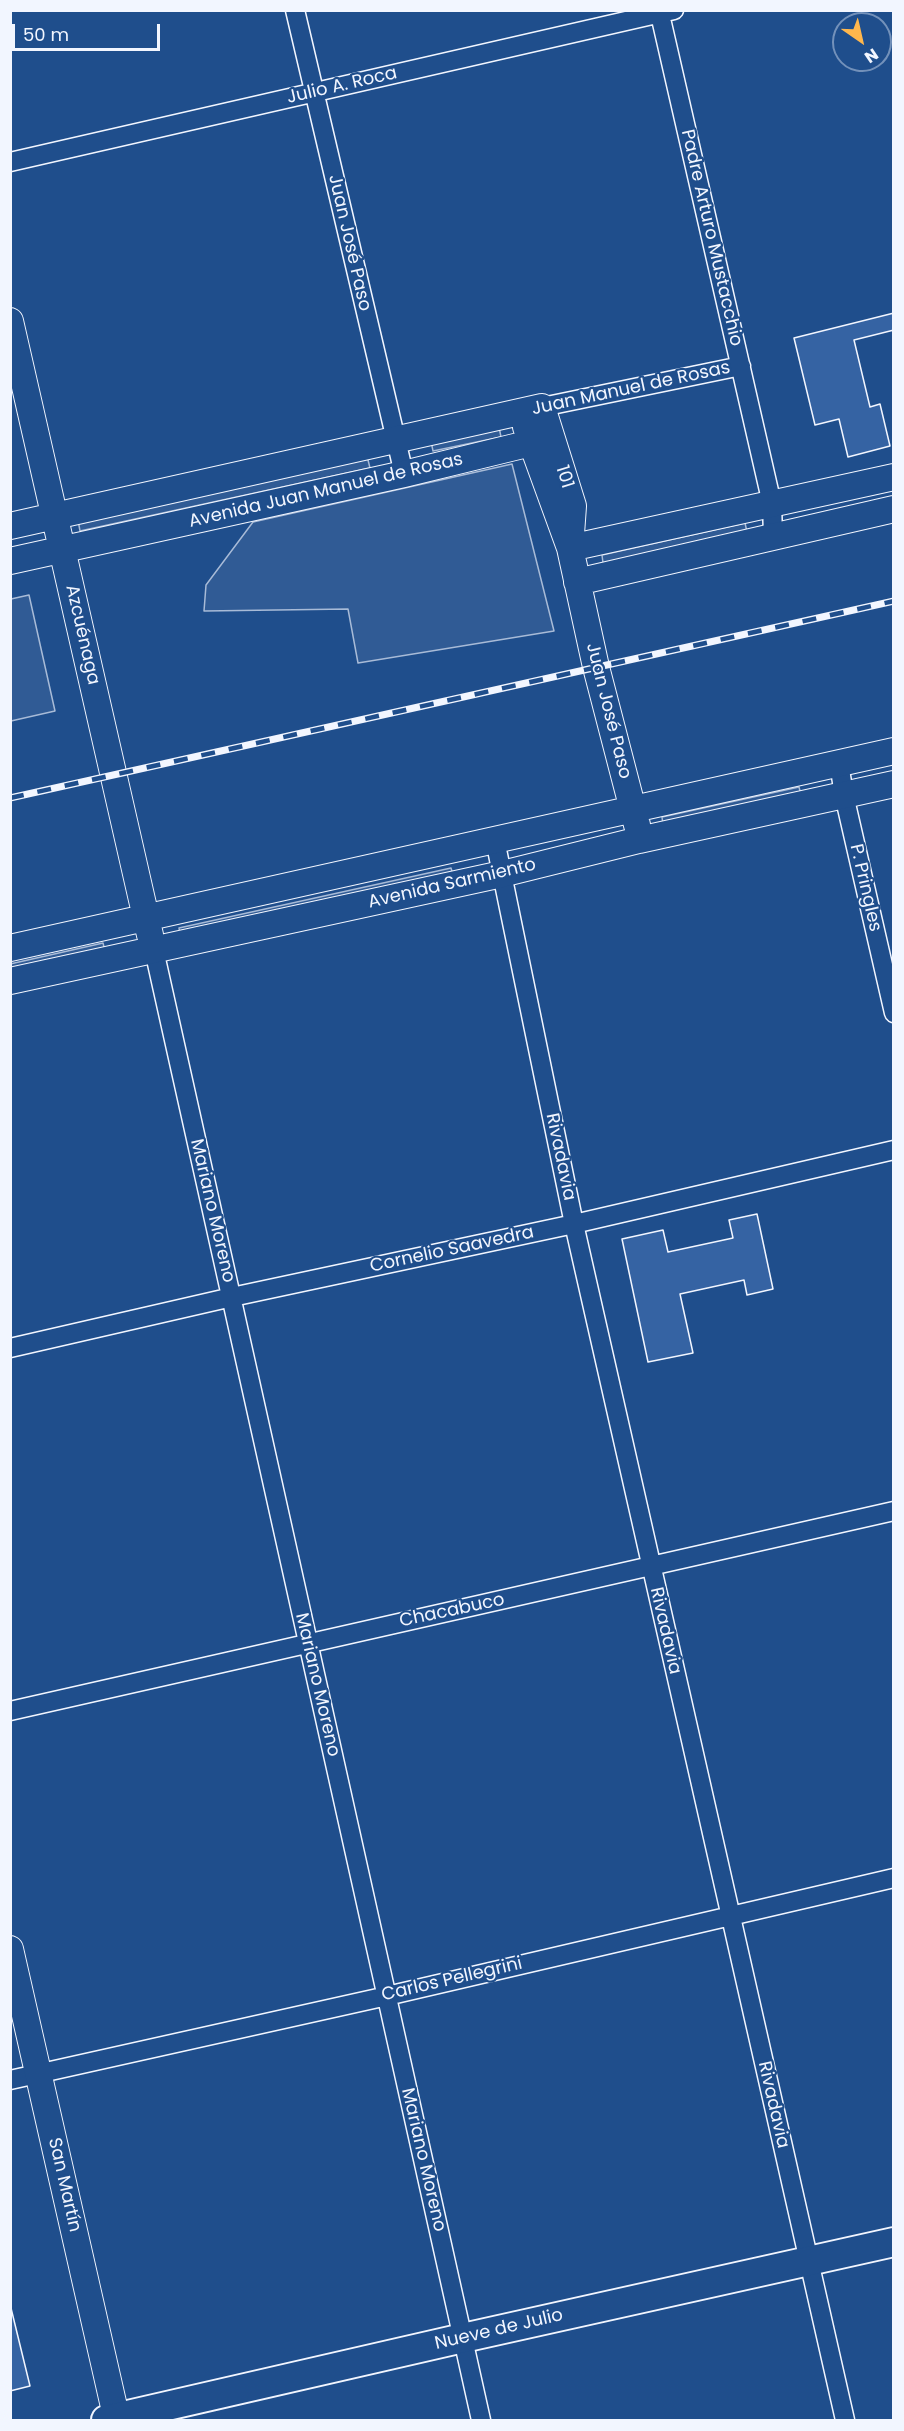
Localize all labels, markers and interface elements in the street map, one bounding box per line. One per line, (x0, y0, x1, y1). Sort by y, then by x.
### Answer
scale bar (15, 12, 164, 50)
north arrow (832, 12, 892, 72)
text: 50 m (23, 22, 69, 47)
text: N (860, 43, 883, 69)
street label: Julio A. Roca (285, 63, 399, 109)
street label: Padre Arturo Mustacchio (676, 127, 746, 349)
street label: Juan José Paso (323, 173, 375, 313)
street label: Juan Manuel de Rosas (530, 357, 732, 421)
street label: Avenida Juan Manuel de Rosas (187, 449, 465, 533)
street label: 101 (550, 463, 578, 491)
street label: Azcuénaga (60, 583, 104, 687)
street label: Juan José Paso (581, 641, 635, 781)
street label: P. Pringles (844, 842, 886, 934)
street label: Avenida Sarmiento (366, 854, 538, 914)
street label: Rivadavia (540, 1111, 580, 1203)
street label: Mariano Moreno (185, 1137, 239, 1285)
street label: Cornelio Saavedra (368, 1222, 536, 1278)
street label: Rivadavia (645, 1585, 685, 1677)
street label: Chacabuco (398, 1589, 506, 1633)
street label: Mariano Moreno (290, 1611, 344, 1759)
street label: Carlos Pellegrini (380, 1953, 524, 2007)
street label: Rivadavia (753, 2059, 793, 2151)
street label: Mariano Moreno (396, 2086, 450, 2234)
street label: San Martín (43, 2136, 85, 2234)
street label: Nueve de Julio (433, 2305, 565, 2355)

